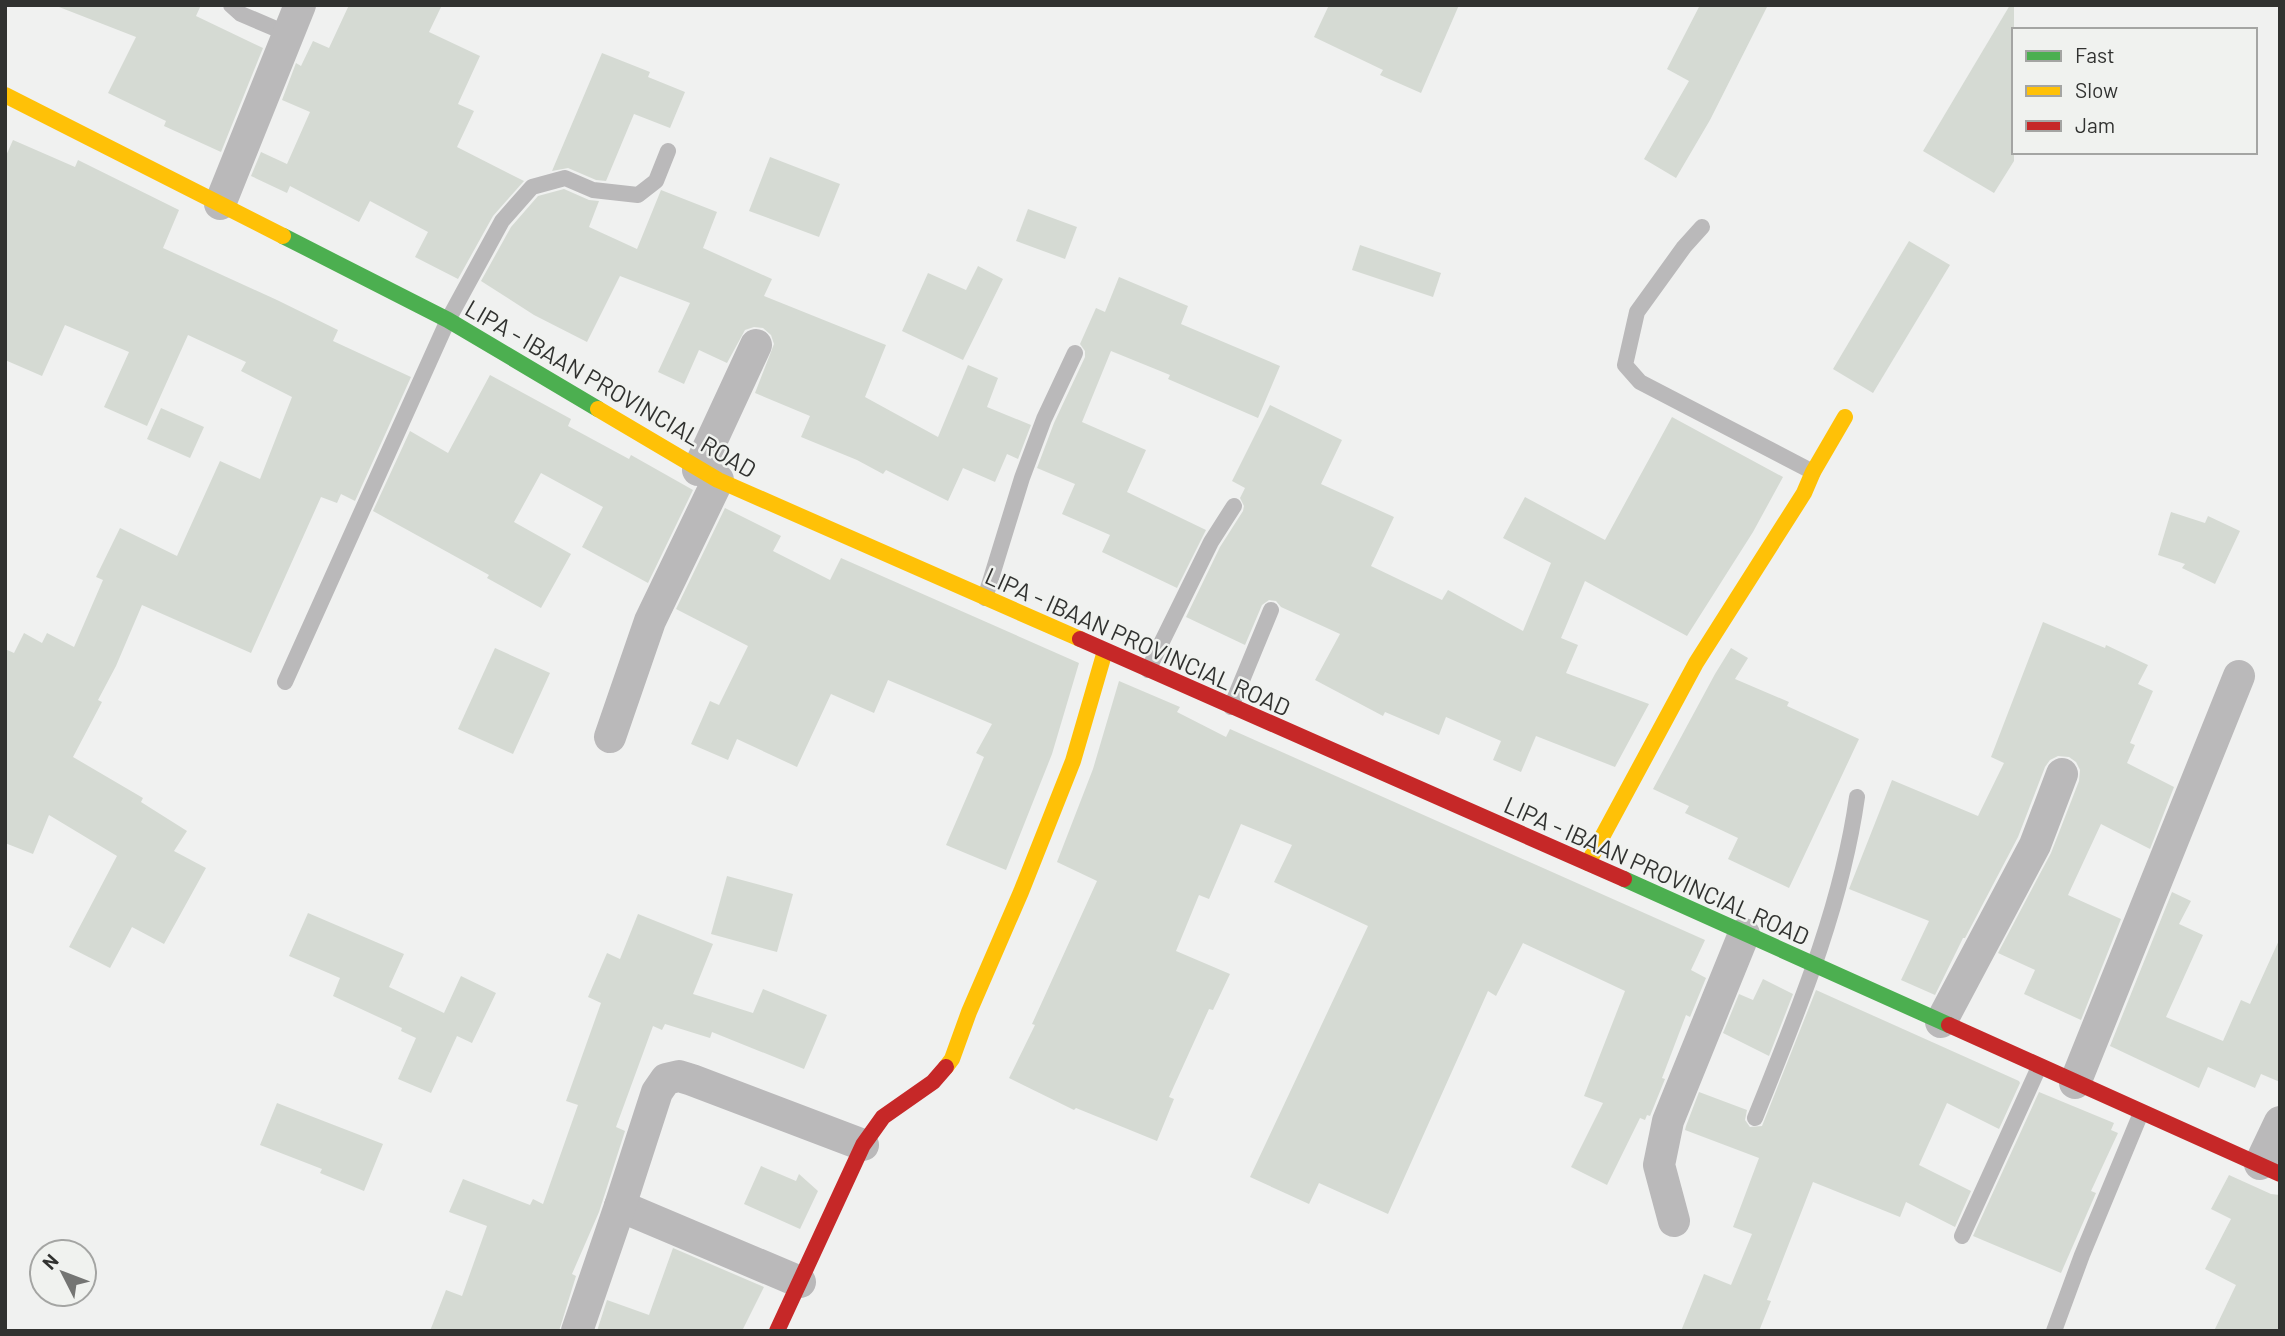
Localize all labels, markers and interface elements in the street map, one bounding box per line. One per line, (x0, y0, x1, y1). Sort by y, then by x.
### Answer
legend (2012, 28, 2257, 154)
text: Fast (2075, 42, 2115, 67)
text: Slow (2075, 77, 2118, 102)
text: Jam (2075, 112, 2115, 137)
street label: LIPA - IBAAN PROVINCIAL ROAD (460, 293, 762, 483)
street label: LIPA - IBAAN PROVINCIAL ROAD (981, 560, 1295, 722)
street label: LIPA - IBAAN PROVINCIAL ROAD (1500, 789, 1814, 951)
north arrow (28, 1238, 98, 1308)
text: N (37, 1249, 63, 1274)

